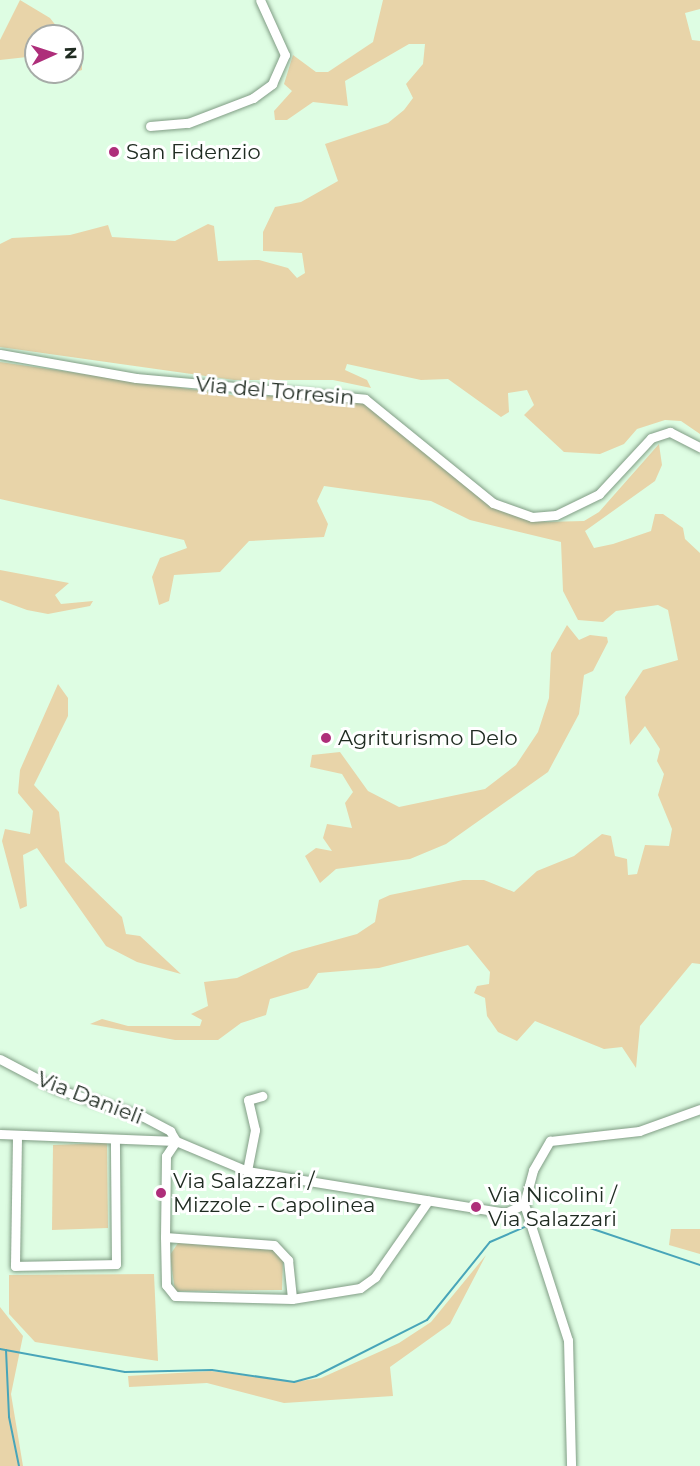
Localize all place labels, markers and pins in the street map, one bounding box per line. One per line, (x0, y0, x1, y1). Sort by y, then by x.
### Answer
place label: San Fidenzio (126, 139, 261, 165)
marker: San Fidenzio (107, 145, 121, 159)
place label: Agriturismo Delo (338, 725, 518, 751)
marker: Agriturismo Delo (319, 731, 333, 745)
place label: Via Salazzari / Mizzole - Capolinea (173, 1168, 375, 1218)
place label: Via Nicolini / Via Salazzari (488, 1182, 617, 1232)
marker: Via Salazzari / Mizzole - Capolinea (154, 1186, 168, 1200)
marker: Via Nicolini / Via Salazzari (469, 1200, 483, 1214)

